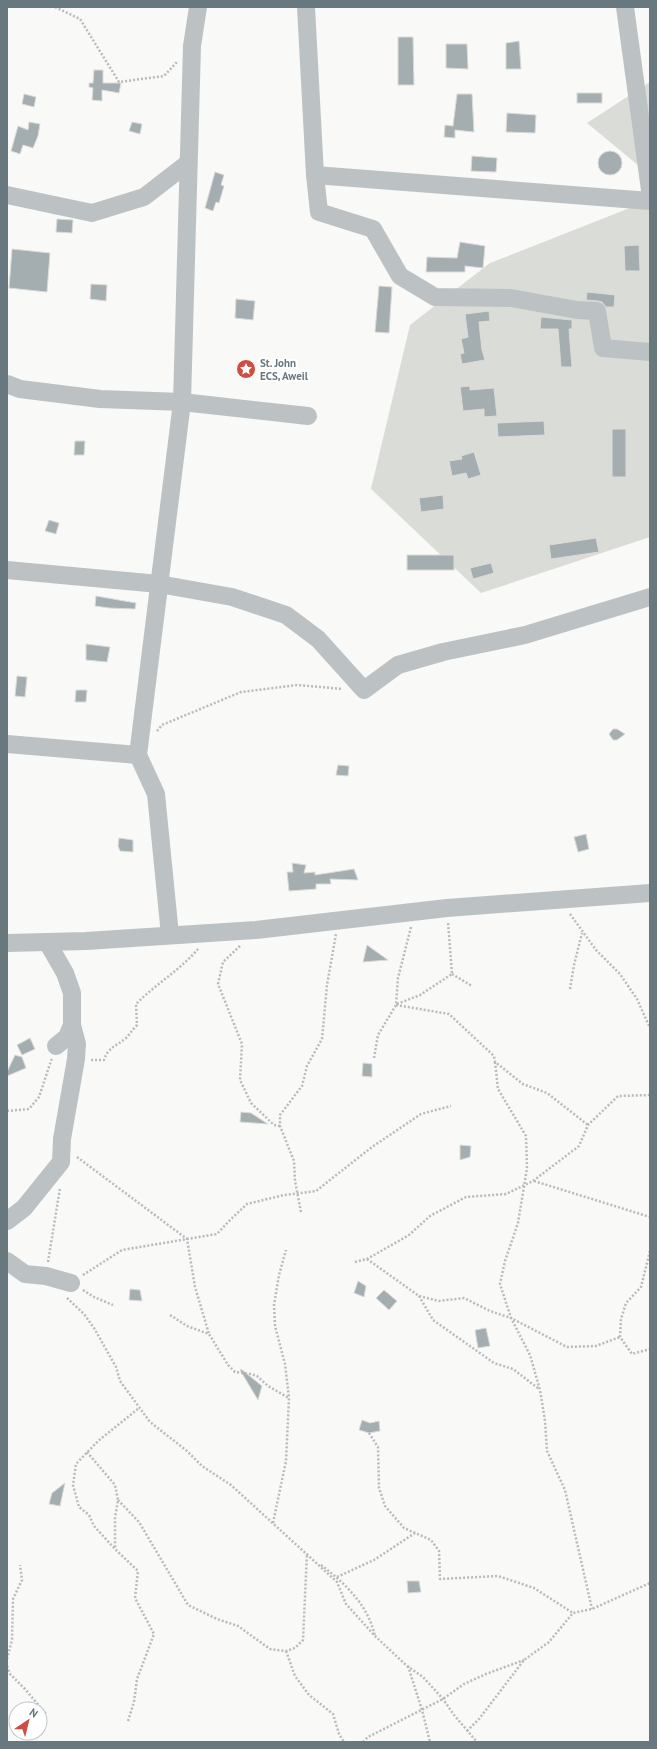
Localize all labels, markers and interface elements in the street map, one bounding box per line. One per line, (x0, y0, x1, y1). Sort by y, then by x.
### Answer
place label: St. John ECS, Aweil (260, 356, 309, 383)
place icon: St. John ECS, Aweil (235, 358, 257, 380)
north arrow (8, 1701, 48, 1741)
text: N (27, 1705, 41, 1721)

